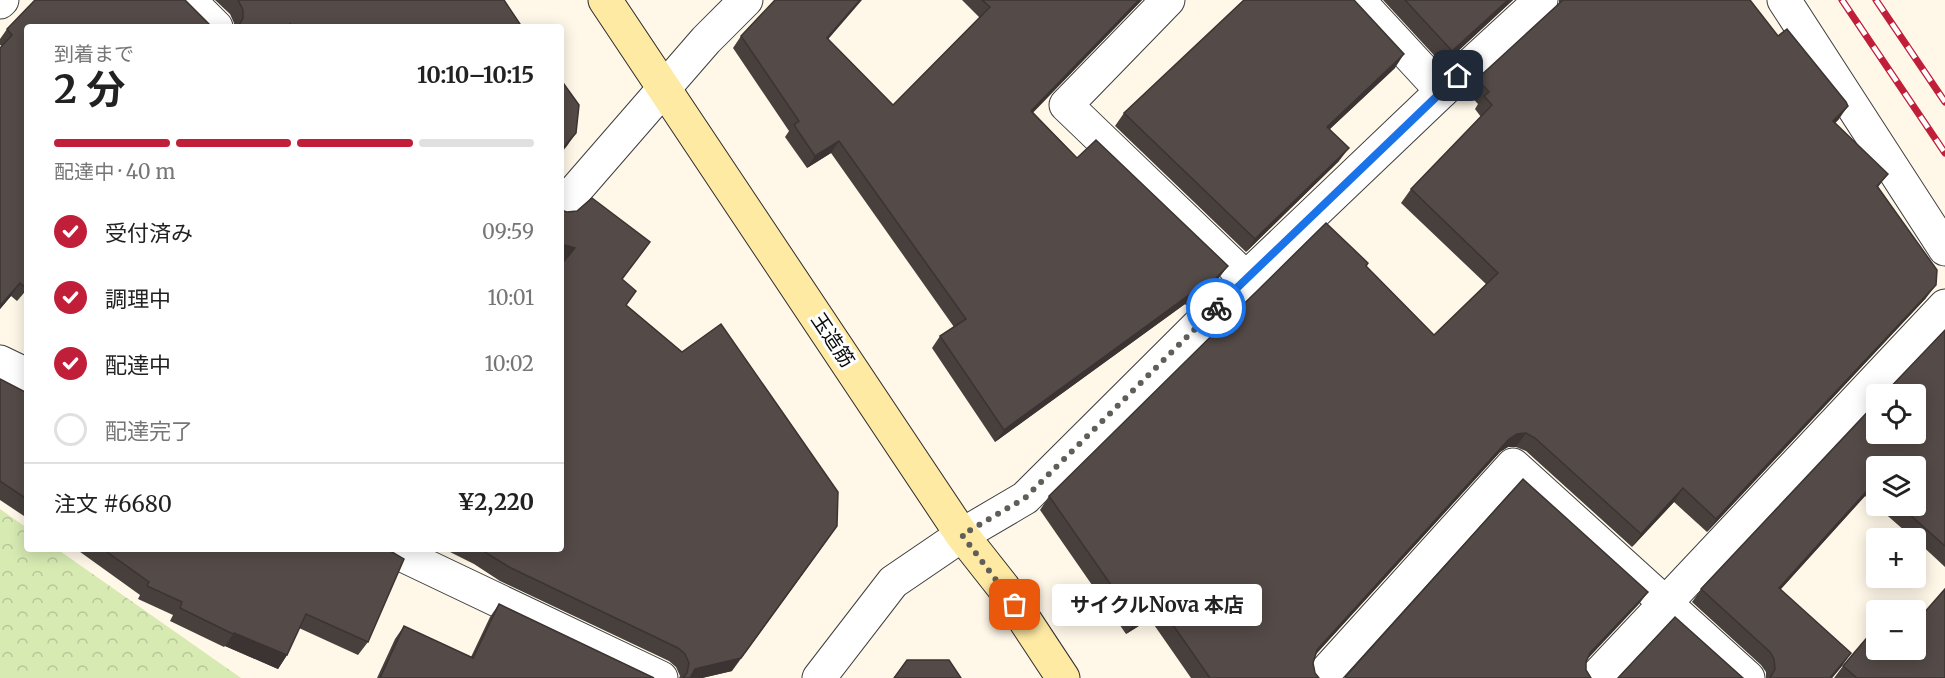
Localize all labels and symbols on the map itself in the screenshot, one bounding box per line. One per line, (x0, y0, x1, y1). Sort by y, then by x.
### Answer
pin (1432, 50, 1483, 101)
courier (1186, 278, 1246, 338)
street label: 玉造筋 (806, 308, 861, 372)
pin (989, 579, 1040, 630)
callout: サイクルNova 本店 (1051, 584, 1261, 626)

